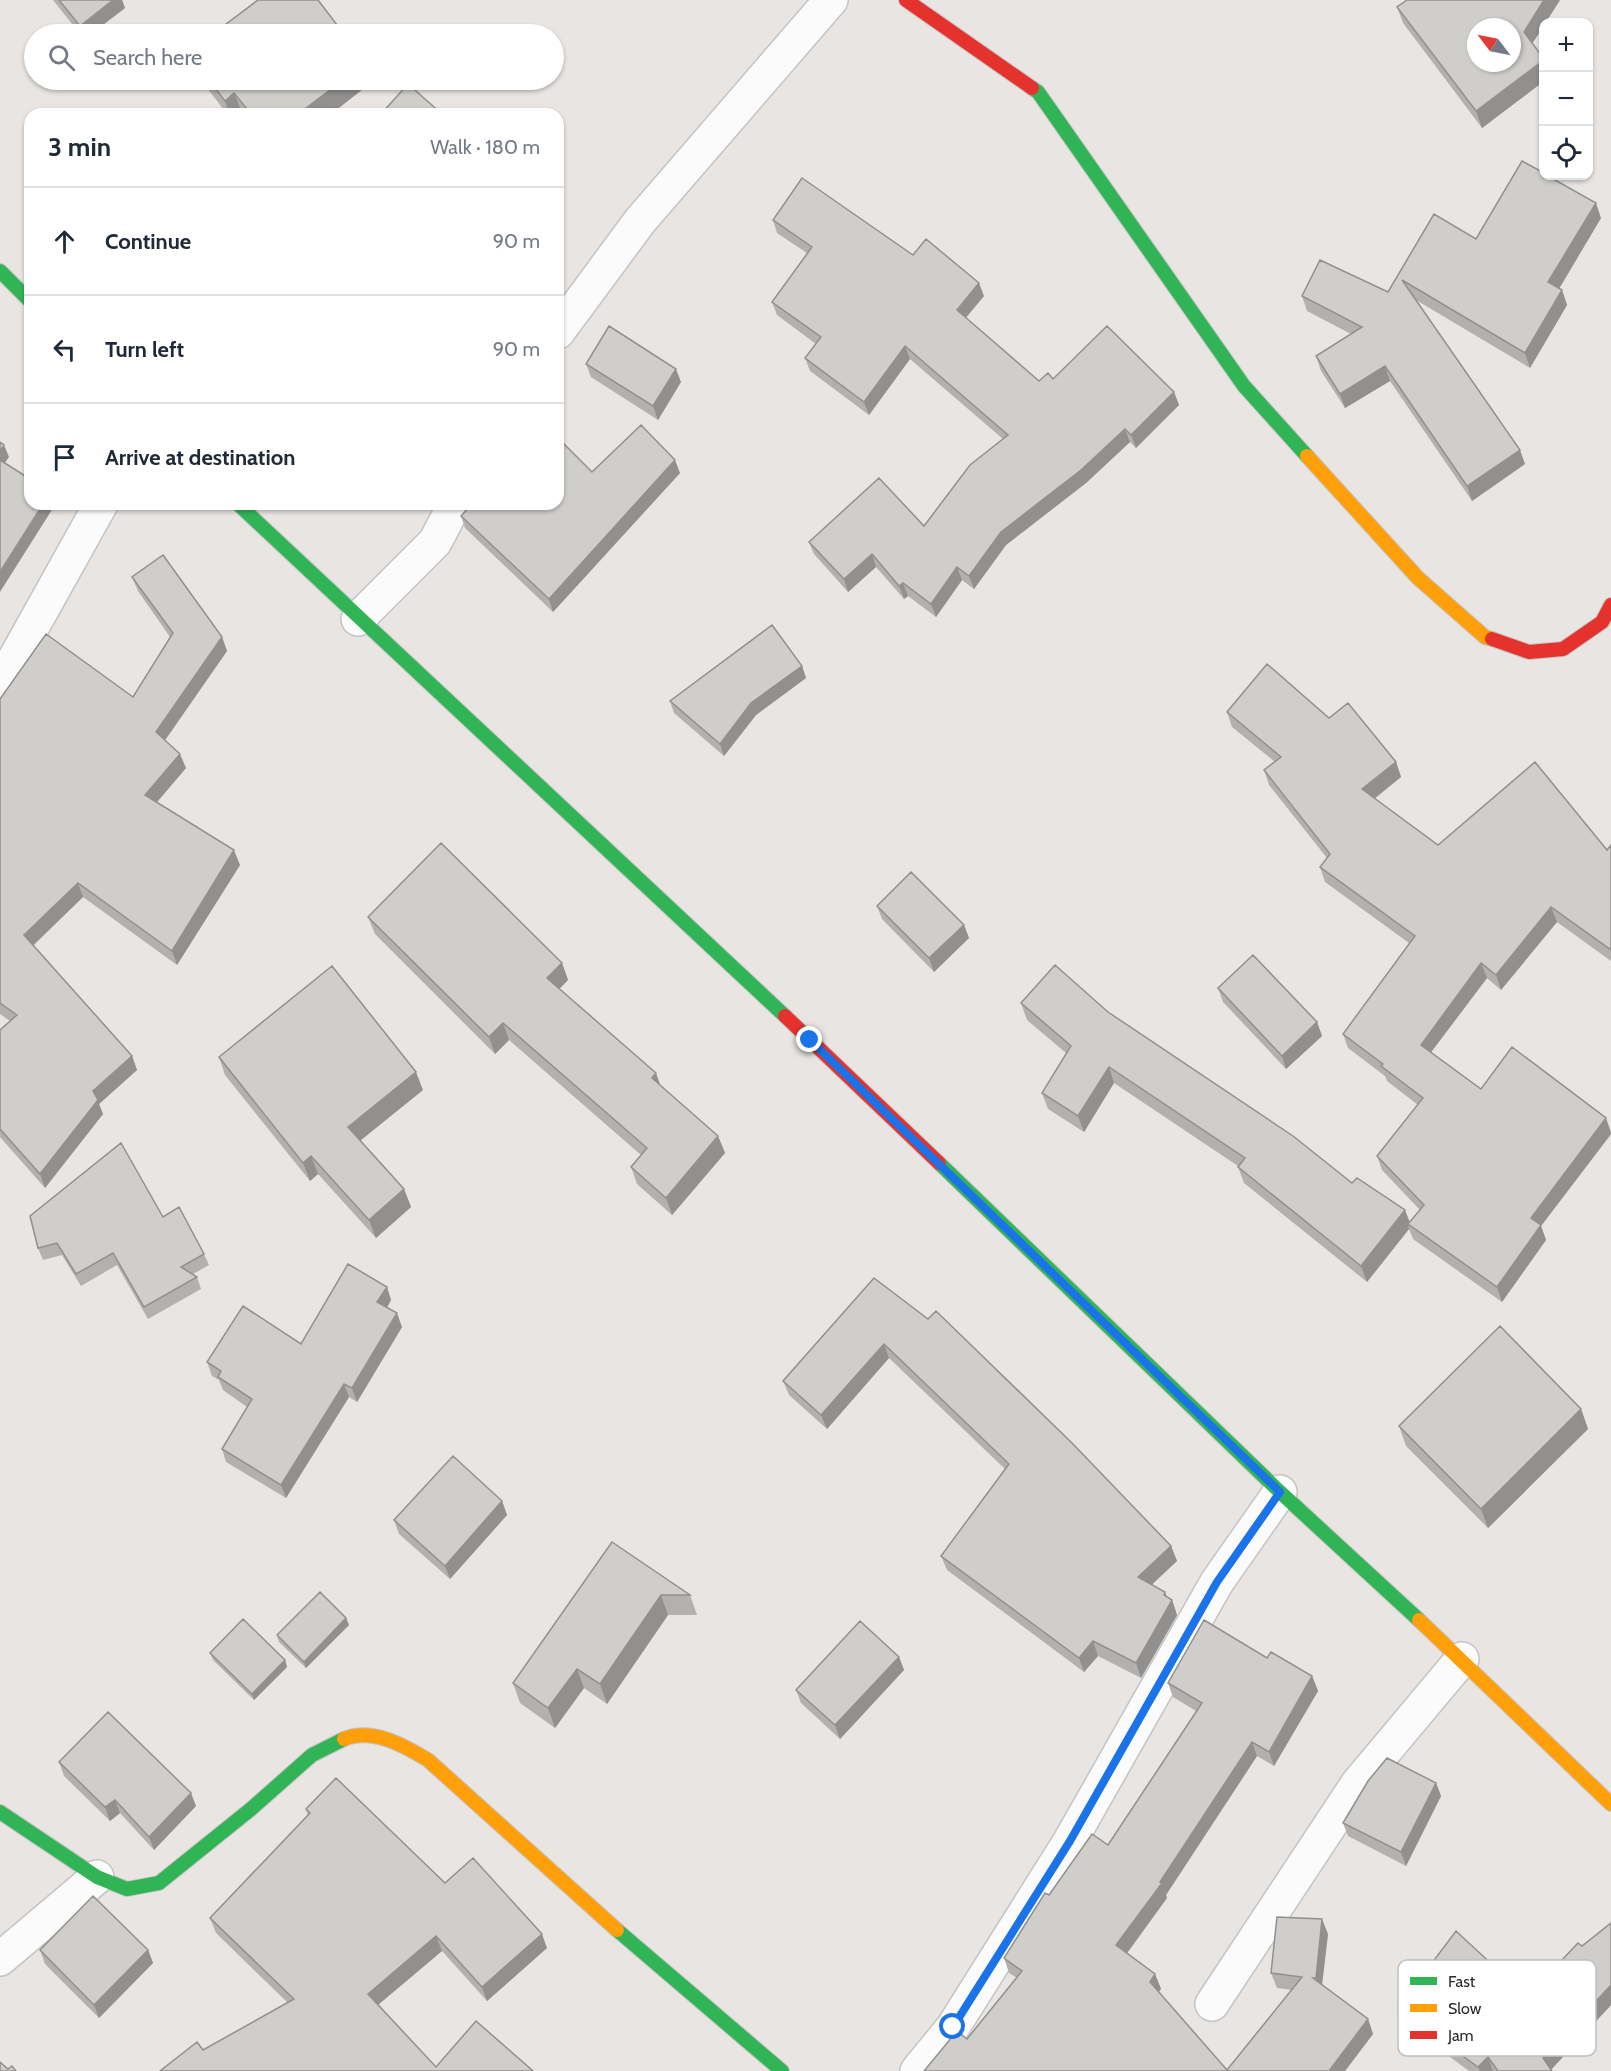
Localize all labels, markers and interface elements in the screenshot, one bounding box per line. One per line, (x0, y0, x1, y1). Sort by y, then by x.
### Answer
north arrow (1467, 18, 1521, 72)
map controls (1539, 18, 1593, 180)
button: + (1539, 18, 1593, 72)
search box (24, 24, 564, 90)
icon: search (45, 41, 78, 74)
text: Search here (93, 44, 202, 71)
button: − (1539, 72, 1593, 126)
button: locate (1539, 126, 1593, 180)
text: 3 min (48, 131, 111, 163)
text: Walk · 180 m (430, 135, 540, 159)
icon: ahead (48, 225, 81, 258)
text: Continue (105, 228, 191, 255)
text: 90 m (493, 229, 540, 253)
icon: left (48, 333, 81, 366)
text: Turn left (105, 336, 184, 363)
text: 90 m (493, 337, 540, 361)
icon: arrive (48, 441, 81, 474)
text: Arrive at destination (105, 444, 295, 471)
route end (796, 1026, 822, 1052)
legend (1398, 1960, 1596, 2056)
text: Fast (1448, 1972, 1476, 1991)
text: Slow (1448, 1999, 1482, 2018)
route start (939, 2013, 965, 2039)
text: Jam (1447, 2026, 1474, 2045)

